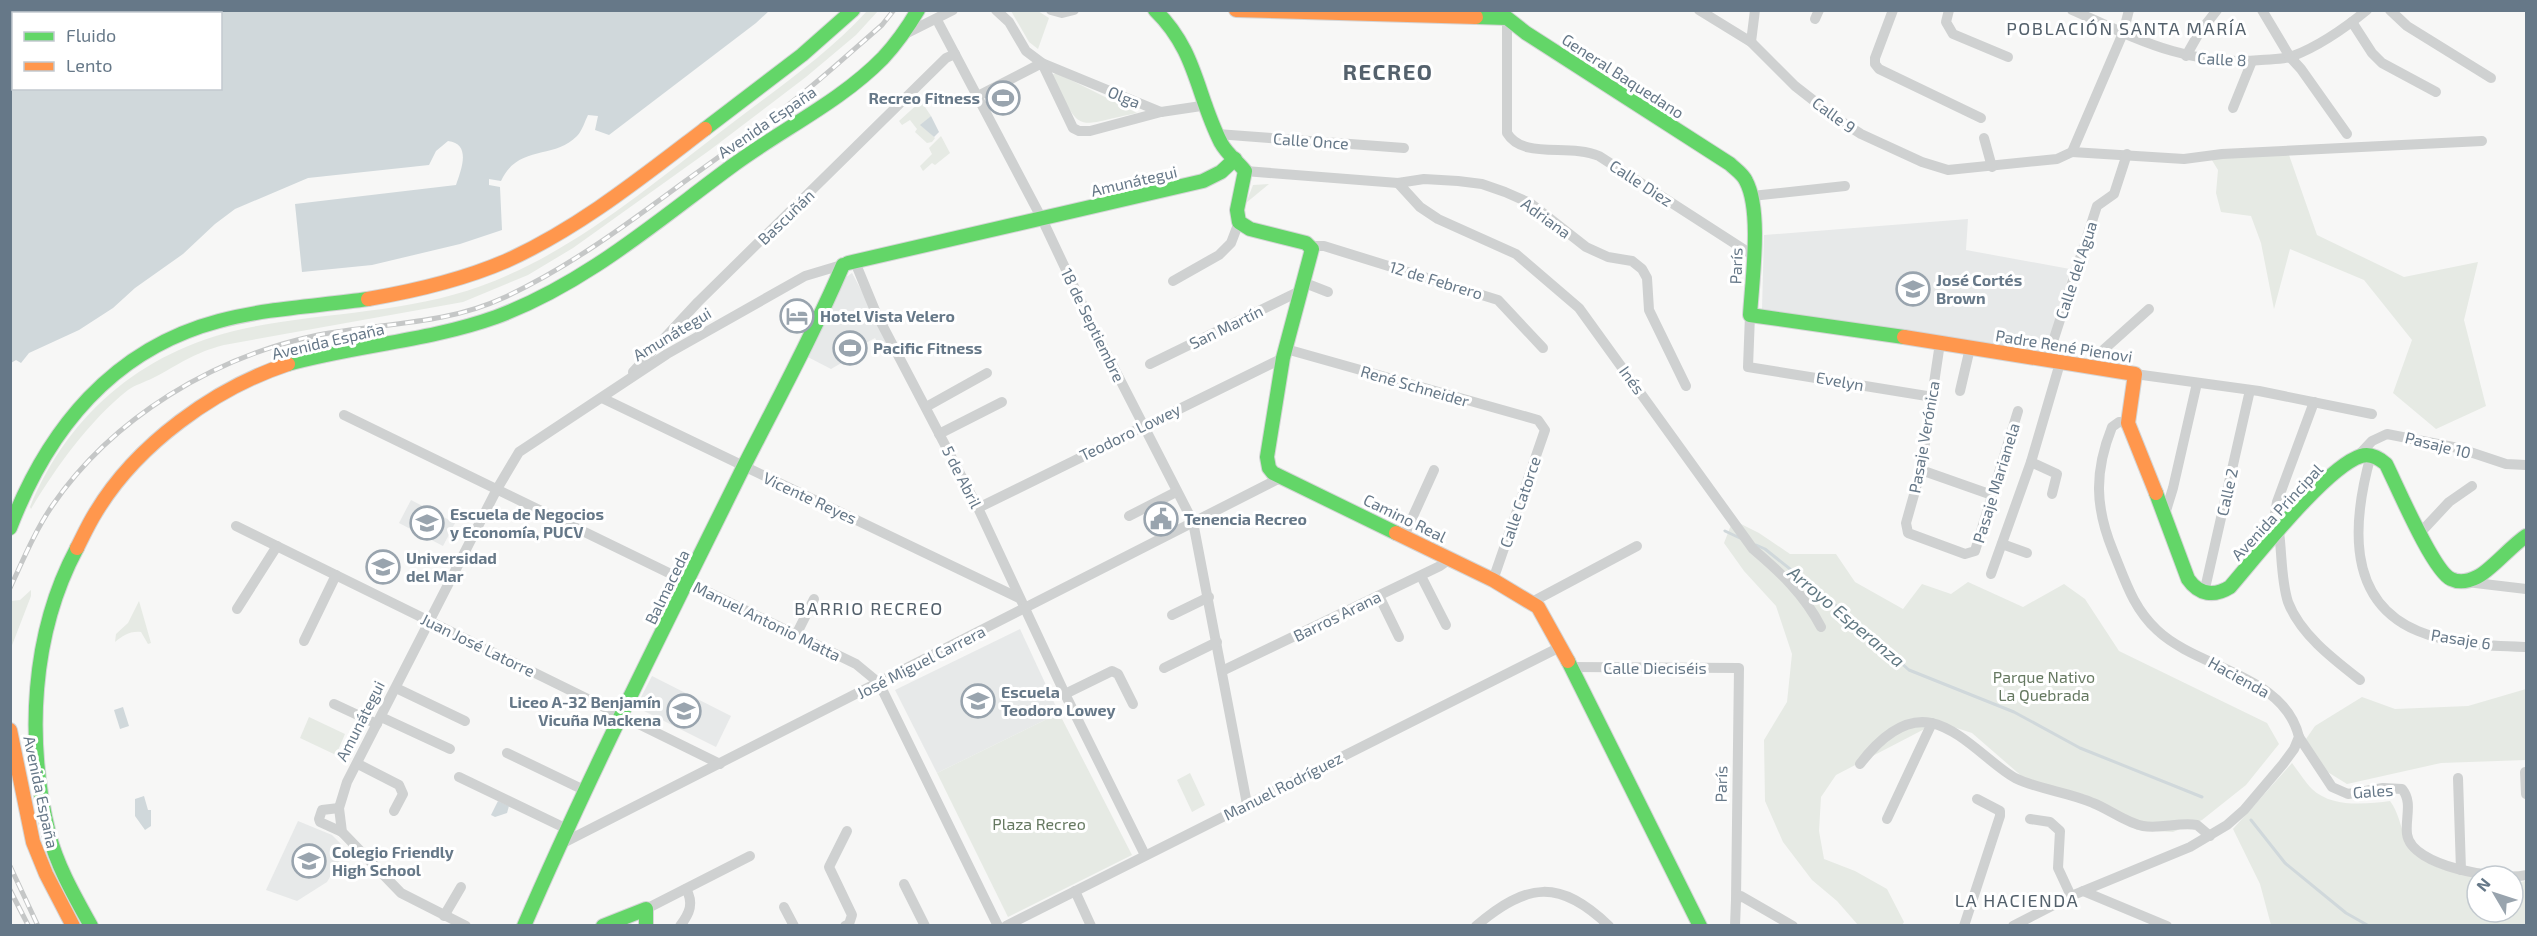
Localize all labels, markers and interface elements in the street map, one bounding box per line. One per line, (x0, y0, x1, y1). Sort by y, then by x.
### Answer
legend (12, 12, 222, 90)
district label: POBLACIÓN SANTA MARÍA (2006, 17, 2248, 39)
text: Fluido (66, 24, 116, 46)
street label: General Baquedano (1559, 29, 1688, 122)
street label: Calle 8 (2197, 48, 2247, 69)
text: Lento (66, 54, 112, 76)
district label: RECREO (1343, 58, 1433, 84)
sports icon: Recreo Fitness (985, 80, 1021, 116)
street label: Avenida España (714, 82, 820, 162)
street label: Olga (1105, 82, 1143, 112)
place label: Recreo Fitness (868, 88, 980, 107)
street label: Calle 9 (1809, 93, 1860, 137)
street label: Calle Once (1273, 128, 1350, 153)
street label: Calle Diez (1606, 155, 1676, 210)
street label: Amunátegui (1089, 161, 1179, 200)
street label: Bascuñán (753, 185, 818, 248)
street label: Adriana (1518, 193, 1575, 242)
street label: Calle del Agua (2051, 219, 2100, 321)
street label: París (1725, 247, 1746, 285)
street label: 12 de Febrero (1387, 256, 1485, 303)
street label: 18 de Septiembre (1058, 265, 1129, 385)
place label: José Cortés Brown (1936, 270, 2022, 307)
school or university icon: José Cortés Brown (1895, 271, 1931, 307)
hotel icon: Hotel Vista Velero (779, 298, 815, 334)
street label: San Martín (1186, 301, 1266, 352)
street label: Amunátegui (629, 303, 714, 364)
place label: Hotel Vista Velero (820, 306, 955, 325)
street label: Avenida España (270, 318, 386, 363)
street label: Padre René Pienovi (1994, 325, 2134, 366)
sports icon: Pacific Fitness (832, 330, 868, 366)
place label: Pacific Fitness (873, 338, 982, 357)
street label: René Schneider (1359, 361, 1472, 410)
street label: Inés (1616, 362, 1649, 398)
street label: Evelyn (1815, 367, 1865, 394)
street label: Pasaje Verónica (1904, 379, 1944, 495)
street label: Teodoro Lowey (1076, 399, 1184, 464)
street label: Pasaje Marianela (1968, 420, 2024, 546)
street label: Pasaje 10 (2403, 427, 2473, 463)
street label: 5 de Abril (939, 442, 986, 511)
street label: Calle Catorce (1495, 454, 1544, 550)
street label: Avenida Principal (2227, 459, 2326, 564)
street label: Calle 2 (2212, 466, 2241, 518)
street label: Vicente Reyes (760, 468, 860, 527)
street label: Camino Real (1361, 489, 1450, 546)
public building icon: Tenencia Recreo (1143, 501, 1179, 537)
place label: Escuela de Negocios y Economía, PUCV (450, 504, 604, 542)
school or university icon: Escuela de Negocios y Economía, PUCV (409, 505, 445, 541)
place label: Tenencia Recreo (1184, 509, 1307, 528)
street label: Balmaceda (640, 546, 693, 627)
place label: Universidad del Mar (406, 548, 497, 585)
school or university icon: Universidad del Mar (365, 549, 401, 585)
water label: Arroyo Esperanza (1783, 560, 1909, 671)
street label: Manuel Antonio Matta (690, 577, 844, 664)
street label: Barros Arana (1290, 586, 1384, 645)
district label: BARRIO RECREO (794, 597, 944, 619)
street label: Juan José Latorre (418, 609, 538, 680)
street label: José Miguel Carrera (853, 621, 988, 702)
street label: Pasaje 6 (2430, 624, 2492, 654)
street label: Hacienda (2205, 652, 2273, 701)
street label: Calle Dieciséis (1603, 658, 1707, 677)
park label: Parque Nativo La Quebrada (1993, 667, 2095, 705)
street label: Amunátegui (331, 677, 388, 764)
place label: Escuela Teodoro Lowey (1001, 682, 1116, 720)
school or university icon: Escuela Teodoro Lowey (960, 683, 996, 719)
place label: Liceo A-32 Benjamín Vicuña Mackena (509, 692, 661, 729)
school or university icon: Liceo A-32 Benjamín Vicuña Mackena (666, 693, 702, 729)
street label: Avenida España (20, 734, 63, 850)
street label: Manuel Rodríguez (1220, 747, 1345, 824)
street label: París (1711, 765, 1730, 803)
street label: Gales (2352, 780, 2394, 801)
park label: Plaza Recreo (992, 814, 1086, 833)
place label: Colegio Friendly High School (332, 842, 454, 879)
school or university icon: Colegio Friendly High School (291, 843, 327, 879)
north arrow (2465, 864, 2525, 924)
text: N (2472, 874, 2494, 895)
district label: LA HACIENDA (1955, 889, 2079, 911)

